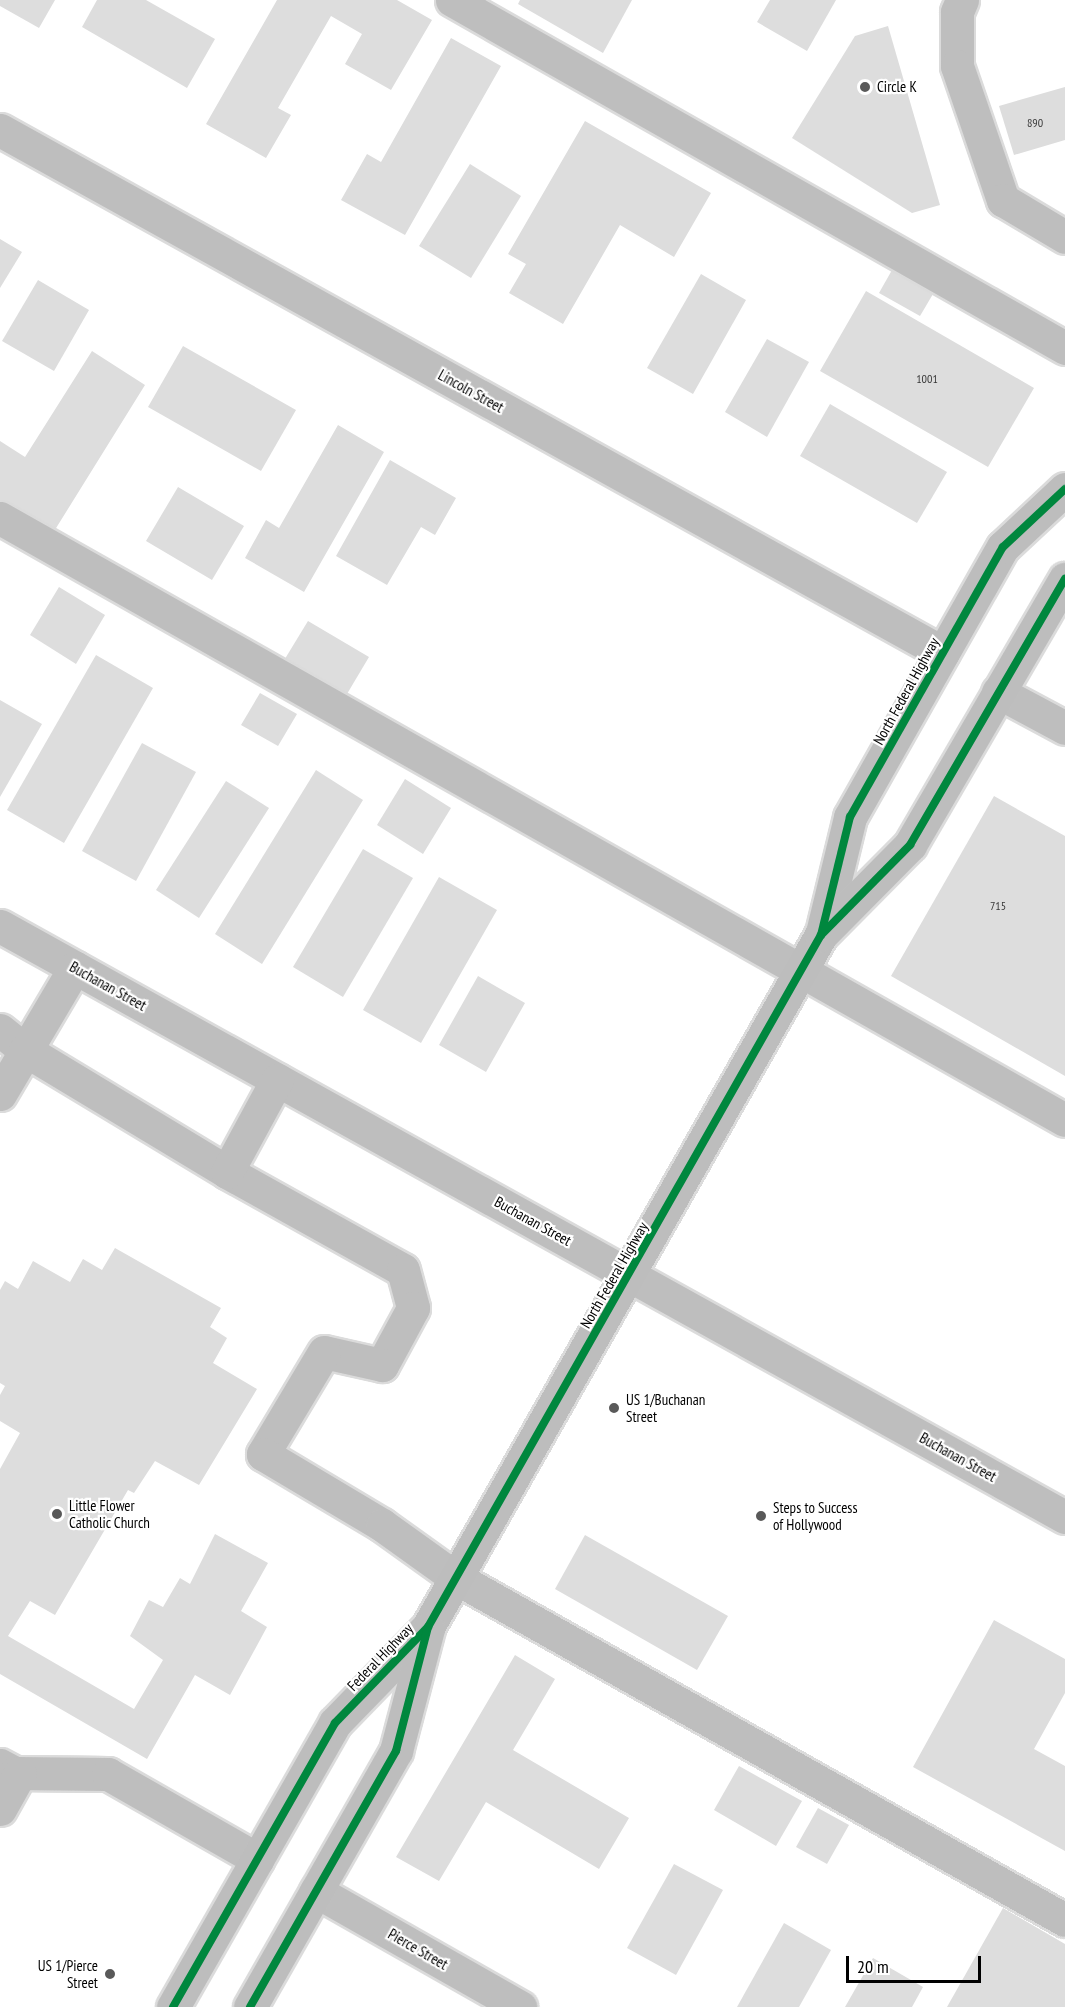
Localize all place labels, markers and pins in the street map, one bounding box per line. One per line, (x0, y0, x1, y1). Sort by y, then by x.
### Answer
place label: Circle K (877, 78, 917, 96)
marker: Circle K (858, 80, 872, 94)
place label: US 1/Buchanan Street (626, 1390, 705, 1425)
marker: US 1/Buchanan Street (607, 1401, 621, 1415)
place label: Little Flower Catholic Church (69, 1496, 150, 1531)
place label: Steps to Success of Hollywood (773, 1498, 857, 1533)
marker: Little Flower Catholic Church (50, 1507, 64, 1521)
marker: Steps to Success of Hollywood (754, 1509, 768, 1523)
place label: US 1/Pierce Street (38, 1956, 98, 1991)
marker: US 1/Pierce Street (103, 1967, 117, 1981)

